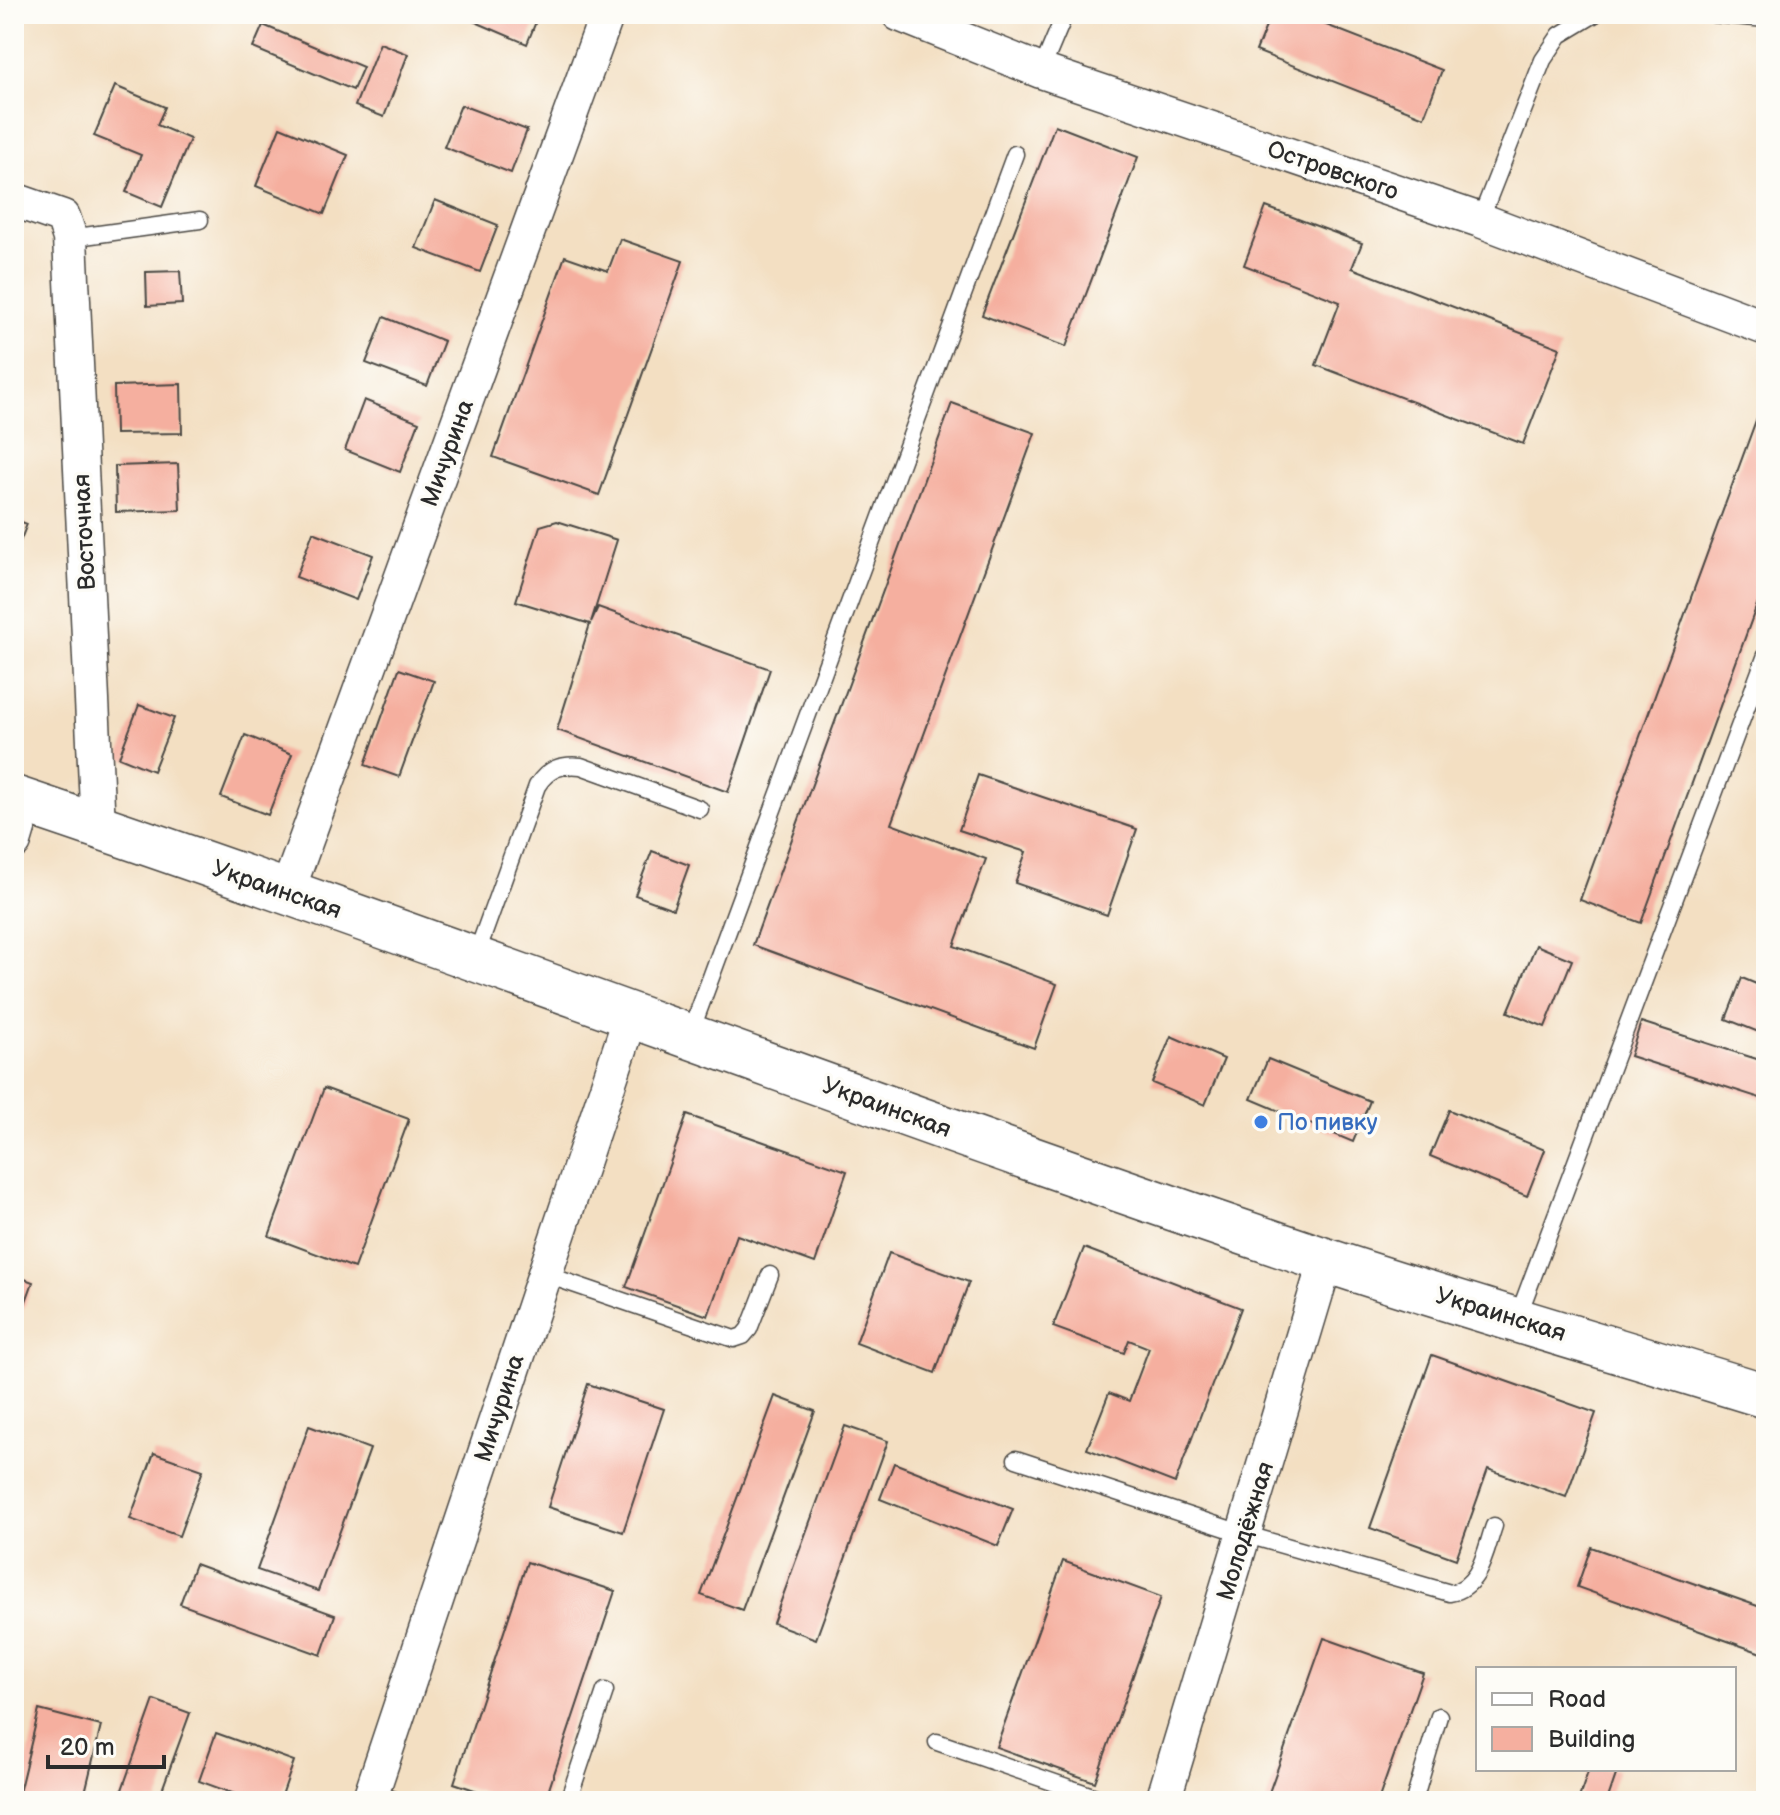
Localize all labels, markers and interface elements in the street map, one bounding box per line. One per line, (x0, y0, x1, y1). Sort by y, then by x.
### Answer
street label: Островского (1263, 134, 1402, 206)
street label: Мичурина (415, 396, 480, 511)
street label: Восточная (67, 473, 102, 591)
street label: Украинская (208, 854, 345, 925)
street label: Украинская (819, 1071, 955, 1144)
place label: По пивку (1277, 1108, 1378, 1137)
marker: По пивку (1252, 1113, 1270, 1131)
street label: Украинская (1432, 1281, 1570, 1348)
street label: Мичурина (468, 1351, 531, 1466)
street label: Молодёжная (1211, 1458, 1280, 1604)
legend (1476, 1667, 1736, 1771)
text: Road (1548, 1685, 1606, 1714)
scale bar (48, 1719, 164, 1769)
text: Building (1548, 1725, 1635, 1754)
text: 20 m (60, 1733, 115, 1762)

